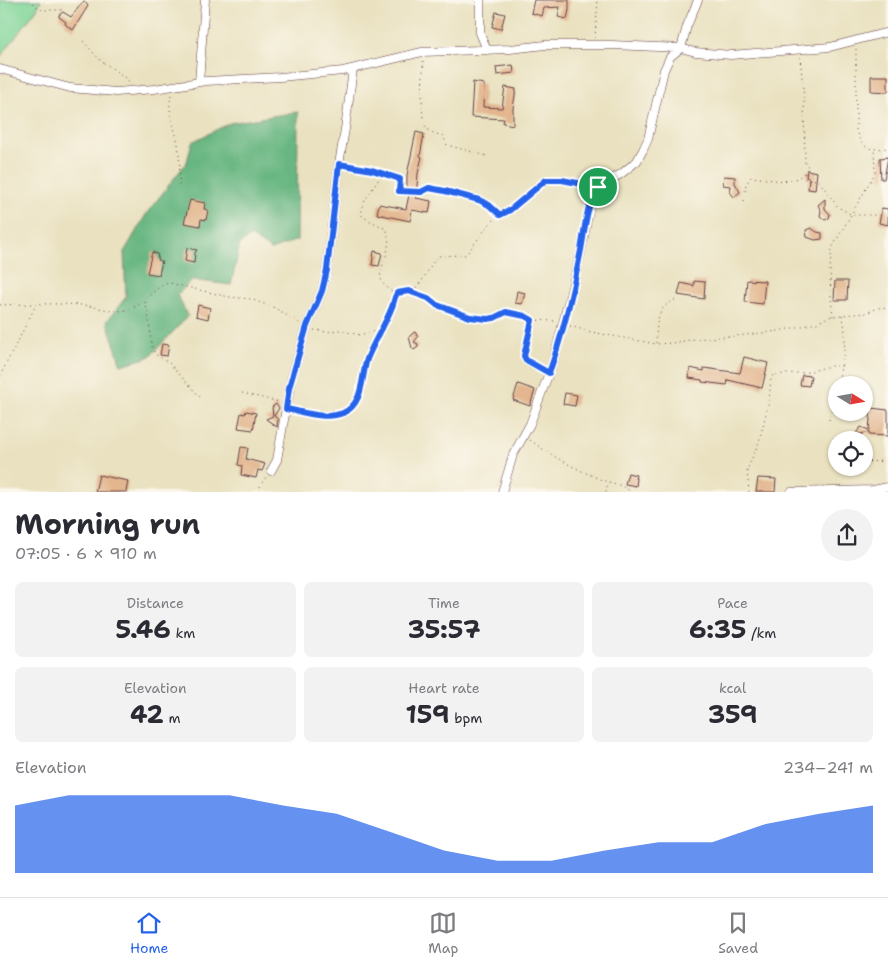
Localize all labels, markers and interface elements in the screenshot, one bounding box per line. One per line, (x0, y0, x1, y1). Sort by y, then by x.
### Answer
pin (577, 166, 619, 208)
icon: arrive (584, 173, 612, 201)
north arrow (828, 376, 872, 421)
map controls (828, 376, 873, 476)
button: locate (828, 431, 873, 476)
text: Morning run (15, 505, 200, 543)
button: share (821, 509, 873, 561)
text: 07:05 · 6 × 910 m (15, 543, 157, 564)
text: Distance (127, 594, 184, 612)
text: Time (428, 594, 460, 612)
text: Pace (717, 594, 748, 612)
text: 5.46 (115, 612, 171, 646)
text: 35:57 (408, 612, 480, 646)
text: 6:35 (689, 612, 746, 646)
text: km (171, 624, 195, 642)
text: /km (746, 624, 776, 642)
text: Elevation (124, 679, 187, 697)
text: Heart rate (408, 679, 480, 697)
text: kcal (719, 679, 746, 697)
text: 42 (130, 697, 164, 731)
text: 159 (406, 697, 449, 731)
text: 359 (708, 697, 758, 731)
text: m (164, 709, 181, 727)
text: bpm (449, 709, 482, 727)
text: Elevation (15, 757, 87, 778)
text: 234–241 m (783, 757, 873, 778)
tab: Home (130, 909, 168, 957)
tab: Map (428, 909, 458, 957)
tab: Saved (718, 909, 758, 957)

